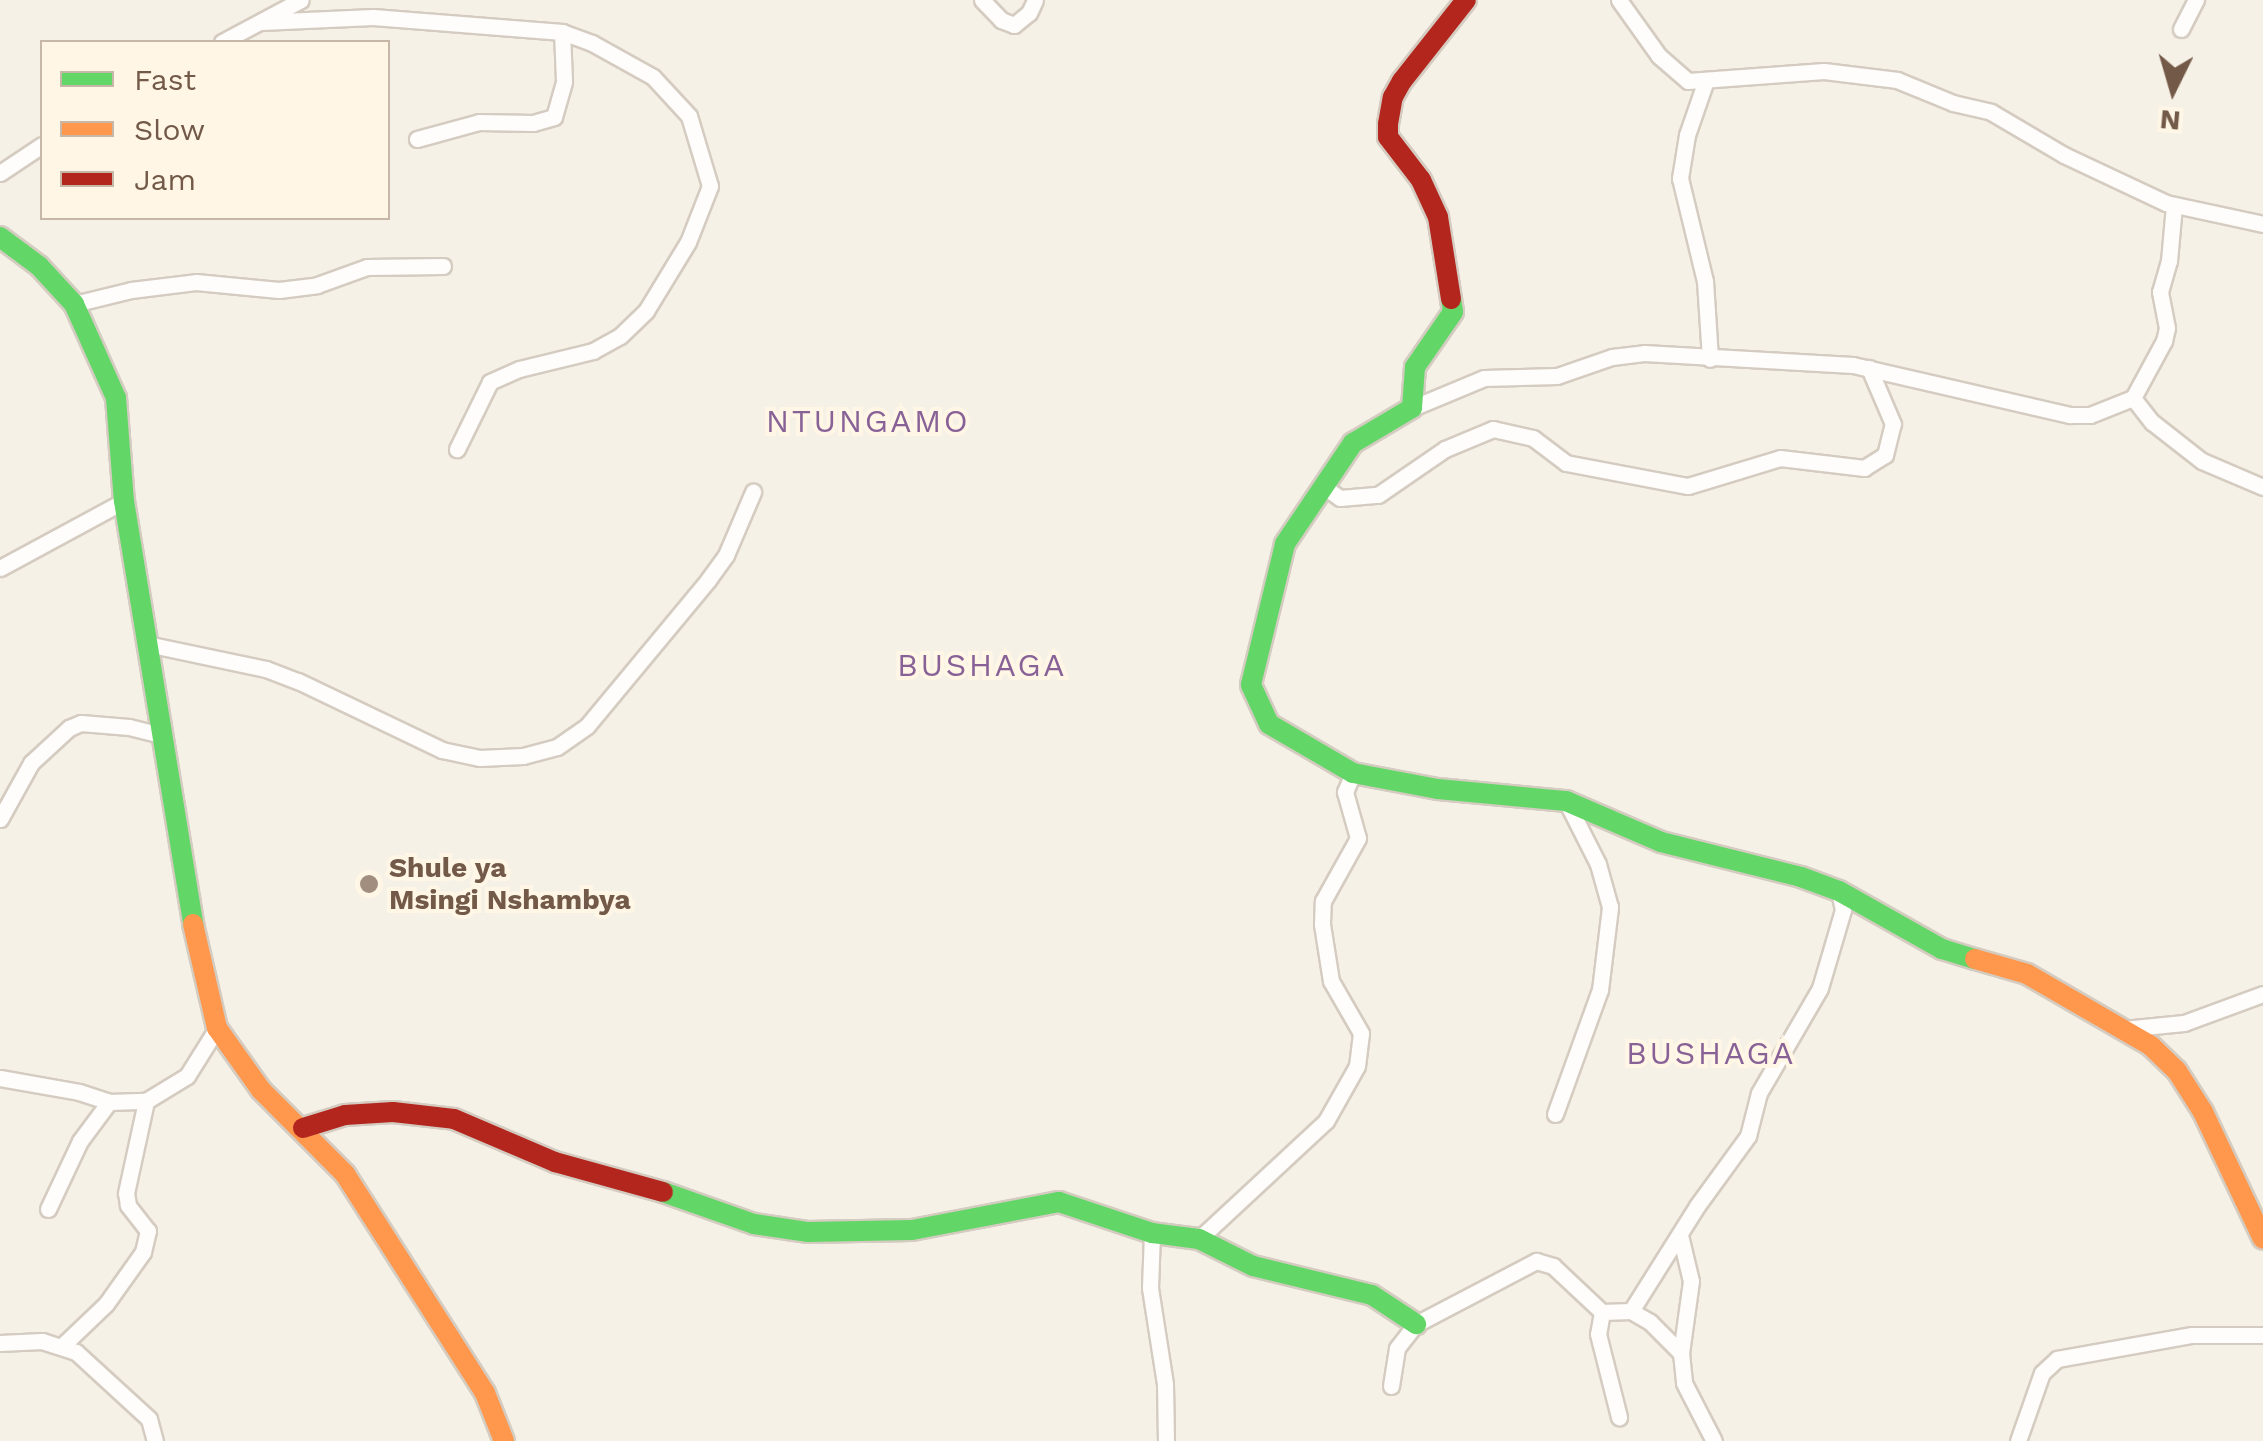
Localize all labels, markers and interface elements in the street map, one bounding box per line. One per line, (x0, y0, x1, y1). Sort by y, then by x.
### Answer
legend (40, 40, 390, 220)
north arrow (2123, 40, 2223, 140)
text: Fast (134, 62, 196, 97)
text: N (2159, 103, 2182, 138)
text: Slow (134, 112, 205, 147)
text: Jam (134, 162, 196, 197)
district label: NTUNGAMO (766, 402, 970, 440)
district label: BUSHAGA (897, 646, 1067, 684)
place label: Shule ya Msingi Nshambya (389, 851, 631, 917)
marker: Shule ya Msingi Nshambya (358, 873, 380, 895)
district label: BUSHAGA (1626, 1034, 1796, 1072)

